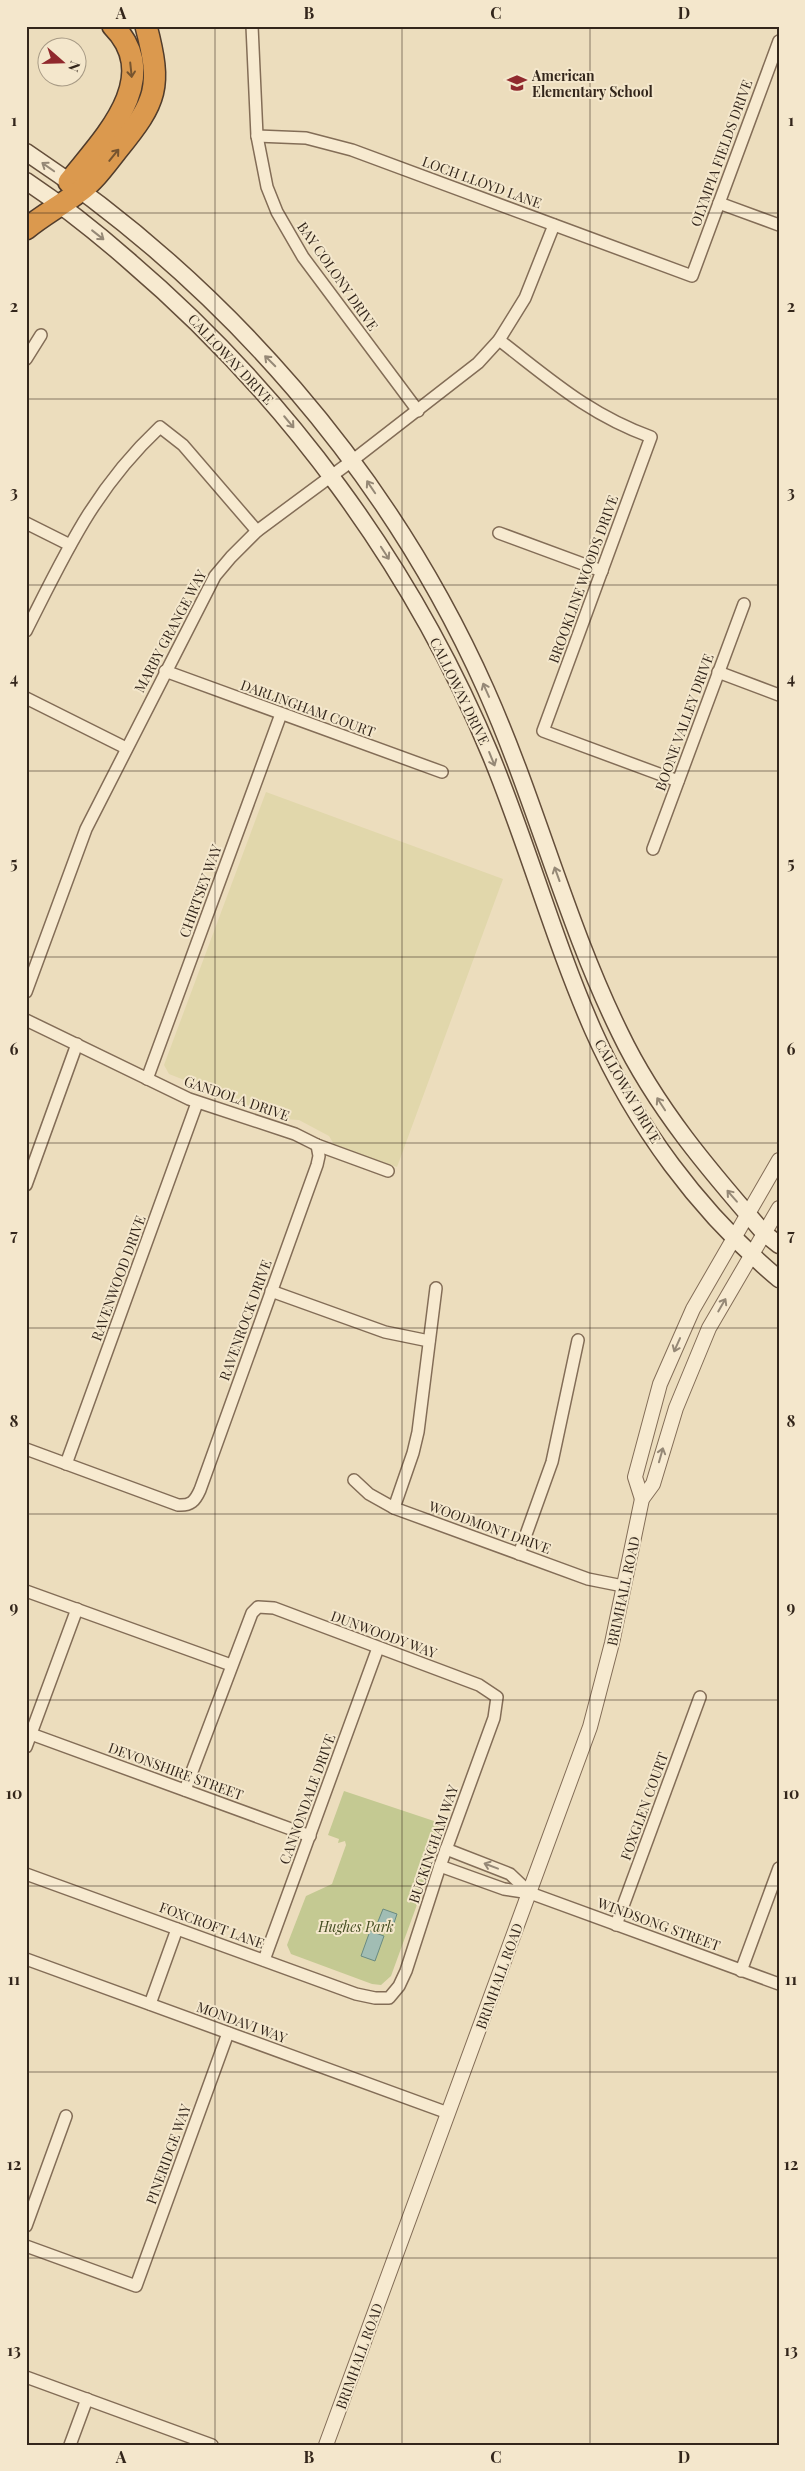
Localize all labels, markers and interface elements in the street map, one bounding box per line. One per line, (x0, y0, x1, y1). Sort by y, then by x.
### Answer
text: A (115, 2, 127, 23)
text: B (304, 2, 315, 23)
text: C (490, 2, 502, 23)
text: D (678, 2, 690, 23)
north arrow (38, 38, 88, 88)
text: N (64, 59, 85, 75)
one-way arrow (126, 62, 136, 78)
place label: American Elementary School (531, 66, 653, 101)
school or university icon: American Elementary School (506, 72, 528, 94)
street label: OLYMPIA FIELDS DRIVE (686, 77, 756, 229)
text: 1 (11, 109, 17, 130)
text: 1 (788, 109, 794, 130)
one-way arrow (108, 149, 119, 162)
street label: LOCH LLOYD LANE (420, 152, 544, 212)
one-way arrow (41, 162, 55, 172)
street label: BAY COLONY DRIVE (293, 218, 383, 334)
one-way arrow (92, 230, 105, 241)
text: 2 (10, 295, 18, 316)
text: 2 (787, 295, 795, 316)
street label: CALLOWAY DRIVE (184, 310, 278, 408)
one-way arrow (264, 355, 276, 367)
one-way arrow (283, 416, 294, 429)
text: 3 (10, 481, 18, 502)
one-way arrow (366, 481, 376, 495)
text: 3 (787, 481, 795, 502)
street label: BROOKLINE WOODS DRIVE (544, 492, 622, 666)
one-way arrow (380, 546, 390, 560)
street label: MARBY GRANGE WAY (130, 566, 211, 696)
street label: CALLOWAY DRIVE (426, 634, 494, 748)
street label: BOONE VALLEY DRIVE (650, 651, 718, 793)
text: 4 (10, 667, 18, 688)
text: 4 (787, 667, 795, 688)
street label: DARLINGHAM COURT (238, 675, 378, 741)
one-way arrow (480, 683, 490, 698)
one-way arrow (488, 751, 497, 766)
street label: CHIRTSEY WAY (174, 841, 226, 940)
text: 5 (10, 852, 18, 873)
text: 5 (787, 852, 795, 873)
one-way arrow (552, 867, 561, 882)
street label: CALLOWAY DRIVE (590, 1035, 666, 1147)
text: 6 (10, 1038, 19, 1059)
text: 6 (787, 1038, 796, 1059)
street label: GANDOLA DRIVE (182, 1071, 292, 1125)
one-way arrow (656, 1098, 666, 1112)
one-way arrow (727, 1190, 738, 1203)
street label: RAVENWOOD DRIVE (86, 1213, 150, 1343)
text: 7 (10, 1224, 18, 1245)
text: 7 (787, 1224, 795, 1245)
street label: RAVENROCK DRIVE (214, 1257, 276, 1383)
one-way arrow (717, 1297, 727, 1312)
one-way arrow (671, 1337, 681, 1352)
text: 8 (10, 1410, 19, 1431)
text: 8 (787, 1410, 796, 1431)
one-way arrow (657, 1448, 667, 1464)
street label: WOODMONT DRIVE (426, 1496, 554, 1558)
street label: BRIMHALL ROAD (602, 1534, 644, 1648)
text: 9 (10, 1596, 19, 1617)
text: 9 (787, 1596, 796, 1617)
street label: DUNWOODY WAY (328, 1606, 440, 1662)
street label: CANNONDALE DRIVE (275, 1731, 339, 1867)
street label: DEVONSHIRE STREET (106, 1738, 246, 1804)
street label: FOXGLEN COURT (616, 1749, 672, 1863)
text: 10 (6, 1782, 22, 1803)
street label: BUCKINGHAM WAY (404, 1782, 462, 1906)
text: 10 (783, 1782, 799, 1803)
one-way arrow (484, 1861, 499, 1871)
street label: WINDSONG STREET (594, 1893, 723, 1955)
street label: FOXCROFT LANE (157, 1897, 267, 1953)
park label: Hughes Park (317, 1917, 394, 1936)
street label: BRIMHALL ROAD (471, 1920, 527, 2032)
text: 11 (8, 1968, 20, 1989)
text: 11 (785, 1968, 797, 1989)
street label: MONDAVI WAY (194, 1997, 291, 2047)
street label: PINERIDGE WAY (141, 2101, 195, 2207)
text: 12 (7, 2153, 21, 2174)
text: 12 (784, 2153, 798, 2174)
street label: BRIMHALL ROAD (331, 2300, 387, 2412)
text: 13 (7, 2339, 21, 2360)
text: 13 (784, 2339, 798, 2360)
text: A (115, 2446, 127, 2467)
text: B (304, 2446, 315, 2467)
text: C (490, 2446, 502, 2467)
text: D (678, 2446, 690, 2467)

